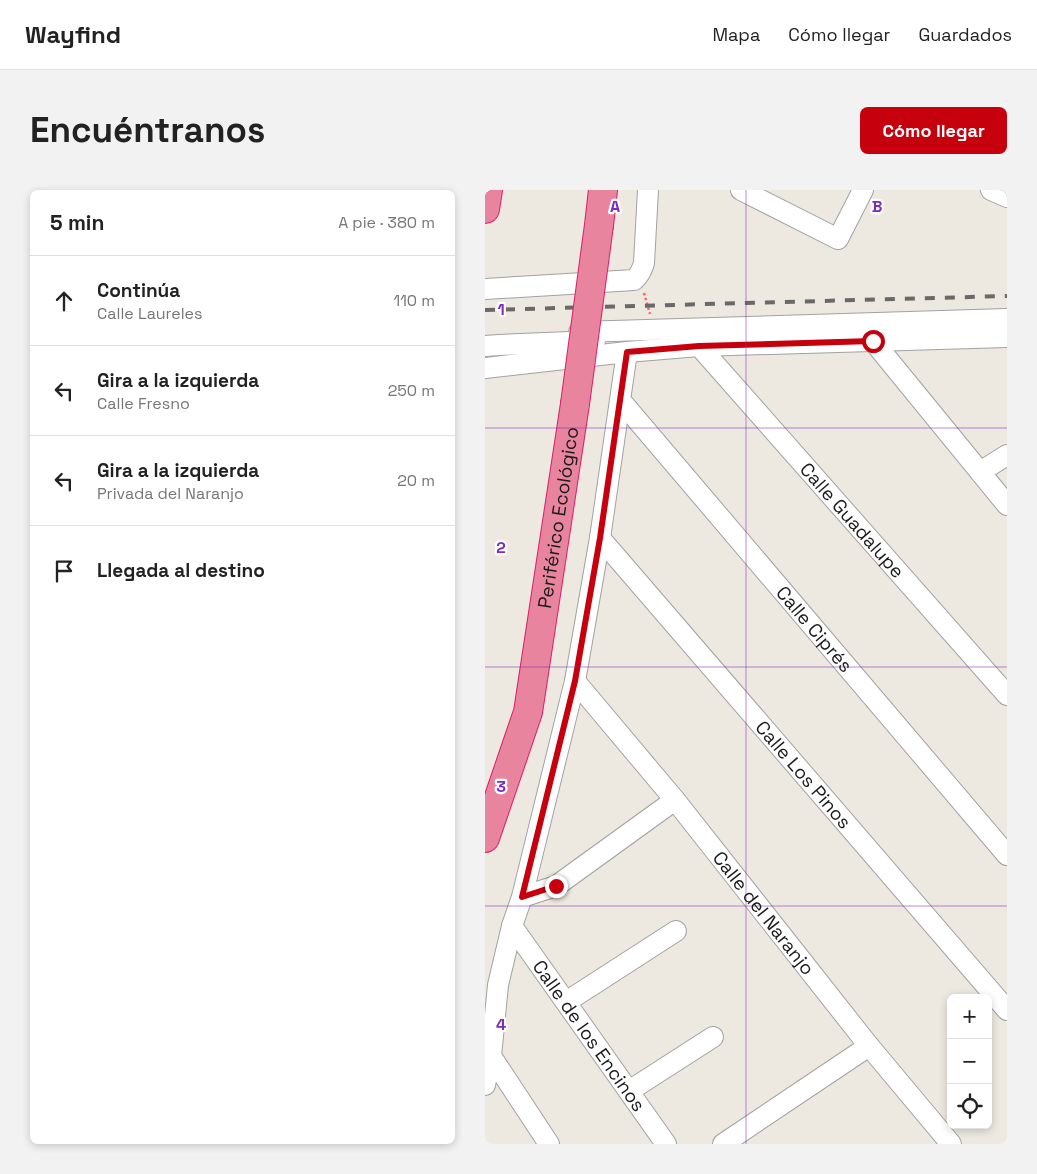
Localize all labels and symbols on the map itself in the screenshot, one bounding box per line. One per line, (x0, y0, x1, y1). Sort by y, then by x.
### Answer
text: A (610, 196, 620, 217)
text: B (872, 196, 882, 217)
text: 1 (497, 299, 505, 320)
route start (862, 330, 885, 353)
street label: Periférico Ecológico (532, 425, 584, 610)
street label: Calle Guadalupe (795, 457, 910, 583)
text: 2 (496, 537, 506, 558)
street label: Calle Ciprés (771, 580, 858, 677)
street label: Calle Los Pinos (750, 715, 857, 834)
text: 3 (496, 776, 506, 797)
street label: Calle del Naranjo (707, 846, 820, 980)
route end (545, 875, 568, 898)
street label: Calle de los Encinos (527, 955, 651, 1116)
text: 4 (496, 1014, 506, 1035)

